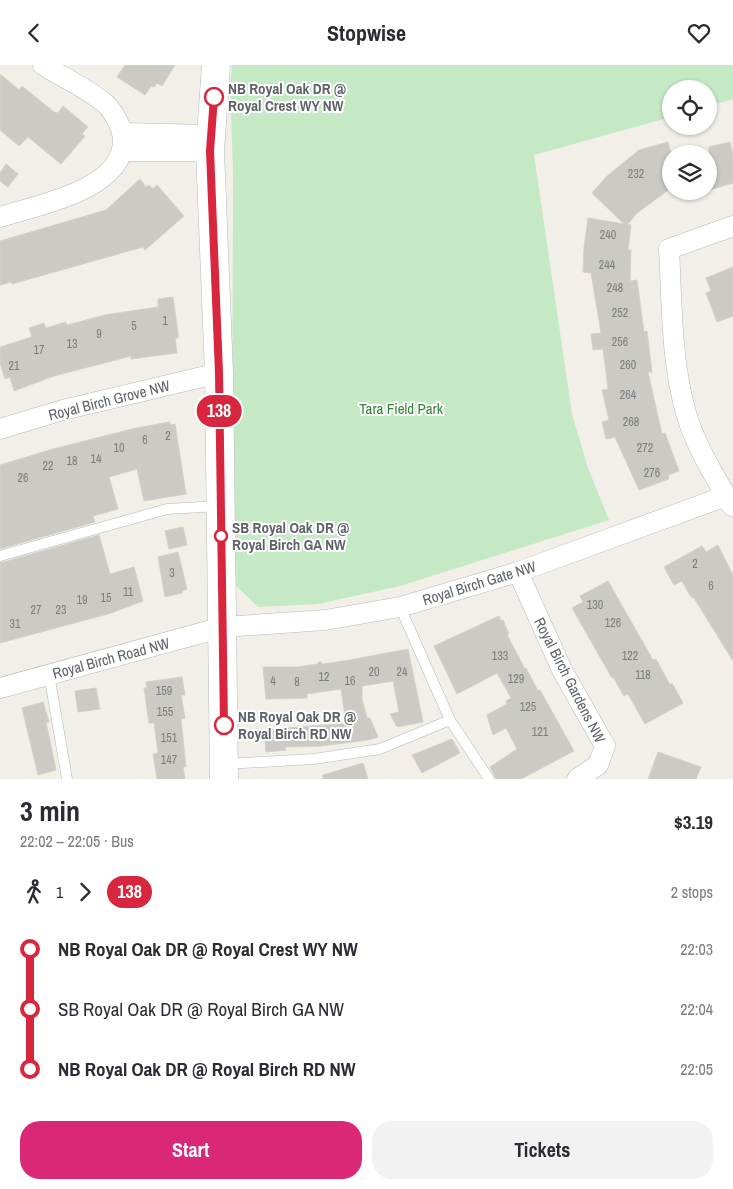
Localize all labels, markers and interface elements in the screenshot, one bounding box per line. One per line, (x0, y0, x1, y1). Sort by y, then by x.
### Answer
text: Stopwise (327, 18, 406, 48)
icon: back (20, 19, 48, 47)
icon: heart (685, 19, 713, 47)
place label: NB Royal Oak DR @ Royal Crest WY NW (228, 78, 346, 116)
map controls (662, 80, 717, 200)
button: locate (662, 80, 717, 135)
marker: NB Royal Oak DR @ Royal Crest WY NW (204, 87, 224, 107)
button: layers (662, 145, 717, 200)
house number: 232 (628, 166, 644, 182)
house number: 240 (600, 227, 616, 243)
house number: 244 (599, 257, 616, 273)
house number: 248 (607, 280, 623, 296)
house number: 252 (612, 305, 628, 321)
house number: 1 (162, 313, 168, 329)
house number: 5 (131, 318, 137, 334)
house number: 9 (96, 326, 102, 342)
house number: 256 (612, 334, 628, 350)
house number: 13 (67, 336, 77, 352)
house number: 17 (34, 342, 45, 358)
house number: 260 (620, 357, 636, 373)
house number: 21 (9, 358, 20, 374)
street label: Royal Birch Grove NW (46, 375, 172, 425)
house number: 264 (620, 387, 637, 403)
line badge: 138 (190, 395, 248, 427)
text: 138 (207, 398, 231, 423)
park label: Tara Field Park (359, 398, 444, 419)
house number: 268 (623, 414, 639, 430)
house number: 2 (165, 428, 171, 444)
house number: 6 (142, 432, 148, 448)
house number: 10 (114, 440, 124, 456)
house number: 272 (637, 440, 653, 456)
house number: 14 (91, 451, 102, 467)
house number: 18 (67, 453, 77, 469)
house number: 22 (43, 458, 53, 474)
house number: 276 (644, 465, 660, 481)
house number: 26 (18, 470, 28, 486)
place label: SB Royal Oak DR @ Royal Birch GA NW (232, 517, 349, 555)
marker: SB Royal Oak DR @ Royal Birch GA NW (214, 529, 228, 543)
street label: Royal Birch Gate NW (420, 556, 539, 610)
house number: 2 (692, 556, 698, 572)
house number: 3 (169, 565, 175, 581)
house number: 6 (708, 578, 714, 594)
house number: 11 (123, 584, 134, 600)
house number: 15 (101, 590, 112, 606)
house number: 19 (77, 592, 87, 608)
house number: 130 (587, 597, 603, 613)
house number: 27 (31, 602, 42, 618)
house number: 23 (56, 602, 66, 618)
street label: Royal Birch Gardens NW (529, 614, 611, 747)
house number: 126 (605, 615, 621, 631)
house number: 31 (10, 616, 21, 632)
street label: Royal Birch Road NW (50, 632, 172, 684)
house number: 133 (492, 648, 508, 664)
house number: 122 (622, 648, 638, 664)
house number: 20 (369, 664, 379, 680)
house number: 24 (397, 664, 408, 680)
house number: 118 (635, 667, 651, 683)
house number: 12 (319, 669, 329, 685)
house number: 129 (508, 671, 524, 687)
house number: 4 (270, 673, 276, 689)
house number: 16 (345, 673, 355, 689)
house number: 8 (294, 674, 300, 690)
house number: 159 (156, 683, 172, 699)
house number: 125 (520, 699, 537, 715)
house number: 155 (157, 704, 174, 720)
place label: NB Royal Oak DR @ Royal Birch RD NW (238, 706, 356, 744)
marker: NB Royal Oak DR @ Royal Birch RD NW (214, 715, 234, 735)
house number: 121 (532, 724, 549, 740)
house number: 151 (161, 730, 178, 746)
house number: 147 (161, 752, 178, 768)
text: 3 min (20, 792, 80, 830)
text: $3.19 (674, 809, 713, 835)
text: 22:02 – 22:05 · Bus (20, 830, 134, 852)
icon: walk (20, 878, 48, 906)
icon: forward (71, 878, 99, 906)
text: 138 (117, 879, 142, 904)
text: 1 (56, 881, 63, 903)
text: 2 stops (671, 881, 713, 903)
text: NB Royal Oak DR @ Royal Crest WY NW (58, 936, 358, 962)
text: 22:03 (680, 938, 713, 960)
text: SB Royal Oak DR @ Royal Birch GA NW (58, 996, 344, 1022)
text: 22:04 (680, 998, 713, 1020)
text: NB Royal Oak DR @ Royal Birch RD NW (58, 1056, 355, 1082)
text: 22:05 (680, 1058, 713, 1080)
button: Start (20, 1121, 362, 1179)
button: Tickets (372, 1121, 713, 1179)

